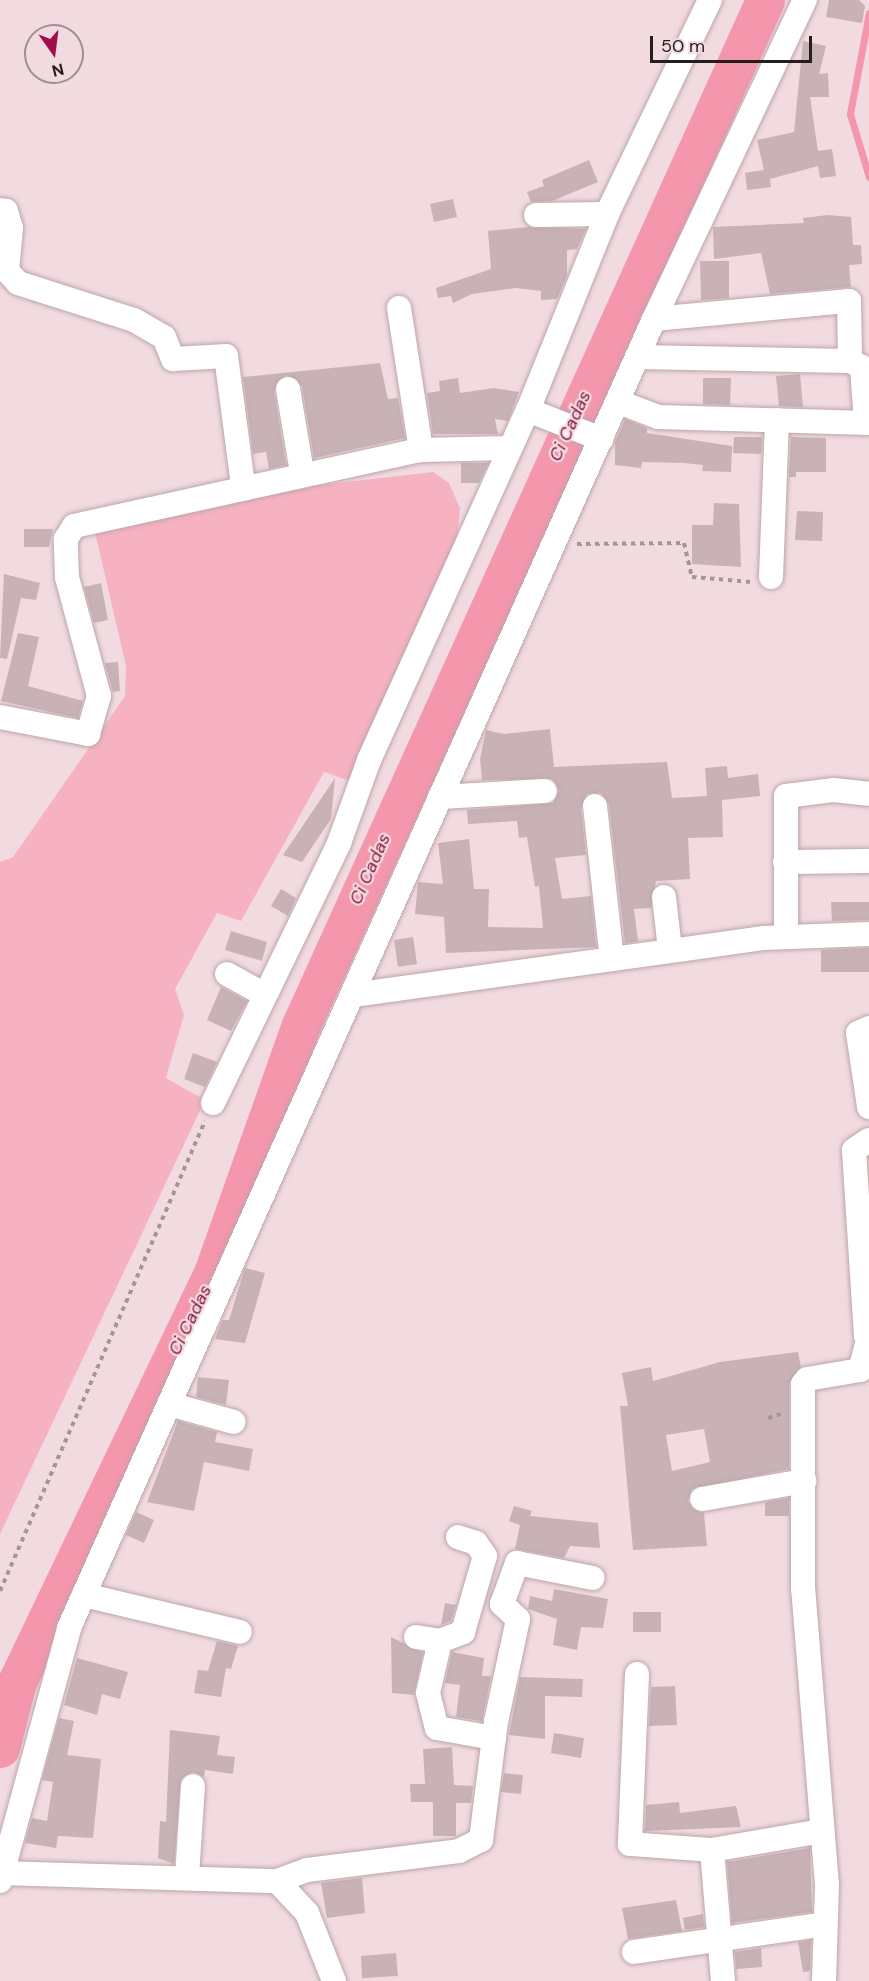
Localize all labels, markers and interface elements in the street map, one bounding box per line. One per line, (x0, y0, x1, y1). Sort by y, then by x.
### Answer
north arrow (24, 24, 84, 84)
scale bar (653, 24, 815, 62)
text: 50 m (661, 34, 705, 58)
text: N (50, 58, 66, 82)
water label: Ci Cadas (544, 387, 596, 465)
water label: Ci Cadas (345, 830, 395, 908)
water label: Ci Cadas (164, 1281, 216, 1359)

